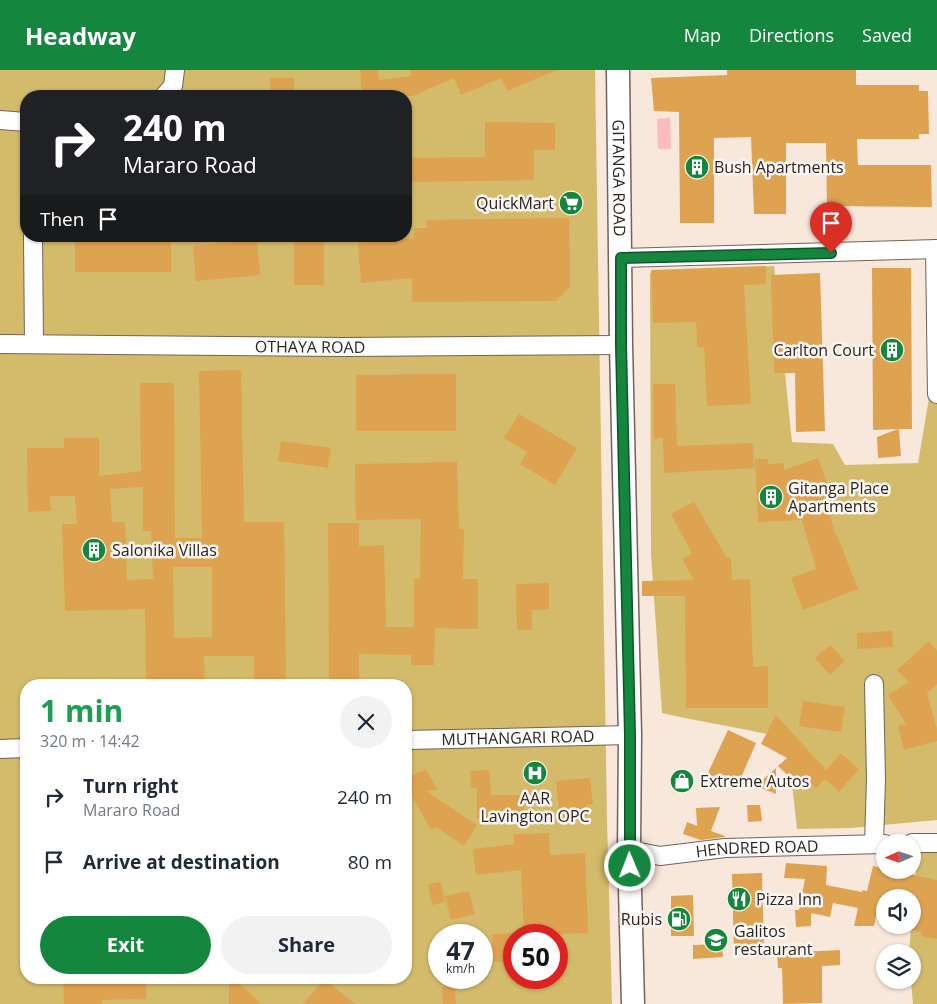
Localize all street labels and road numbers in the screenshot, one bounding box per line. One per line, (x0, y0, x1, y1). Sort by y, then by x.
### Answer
street label: GITANGA ROAD (608, 119, 631, 237)
street label: OTHAYA ROAD (255, 335, 365, 358)
street label: MUTHANGARI ROAD (441, 725, 595, 750)
street label: HENDRED ROAD (694, 835, 819, 863)

